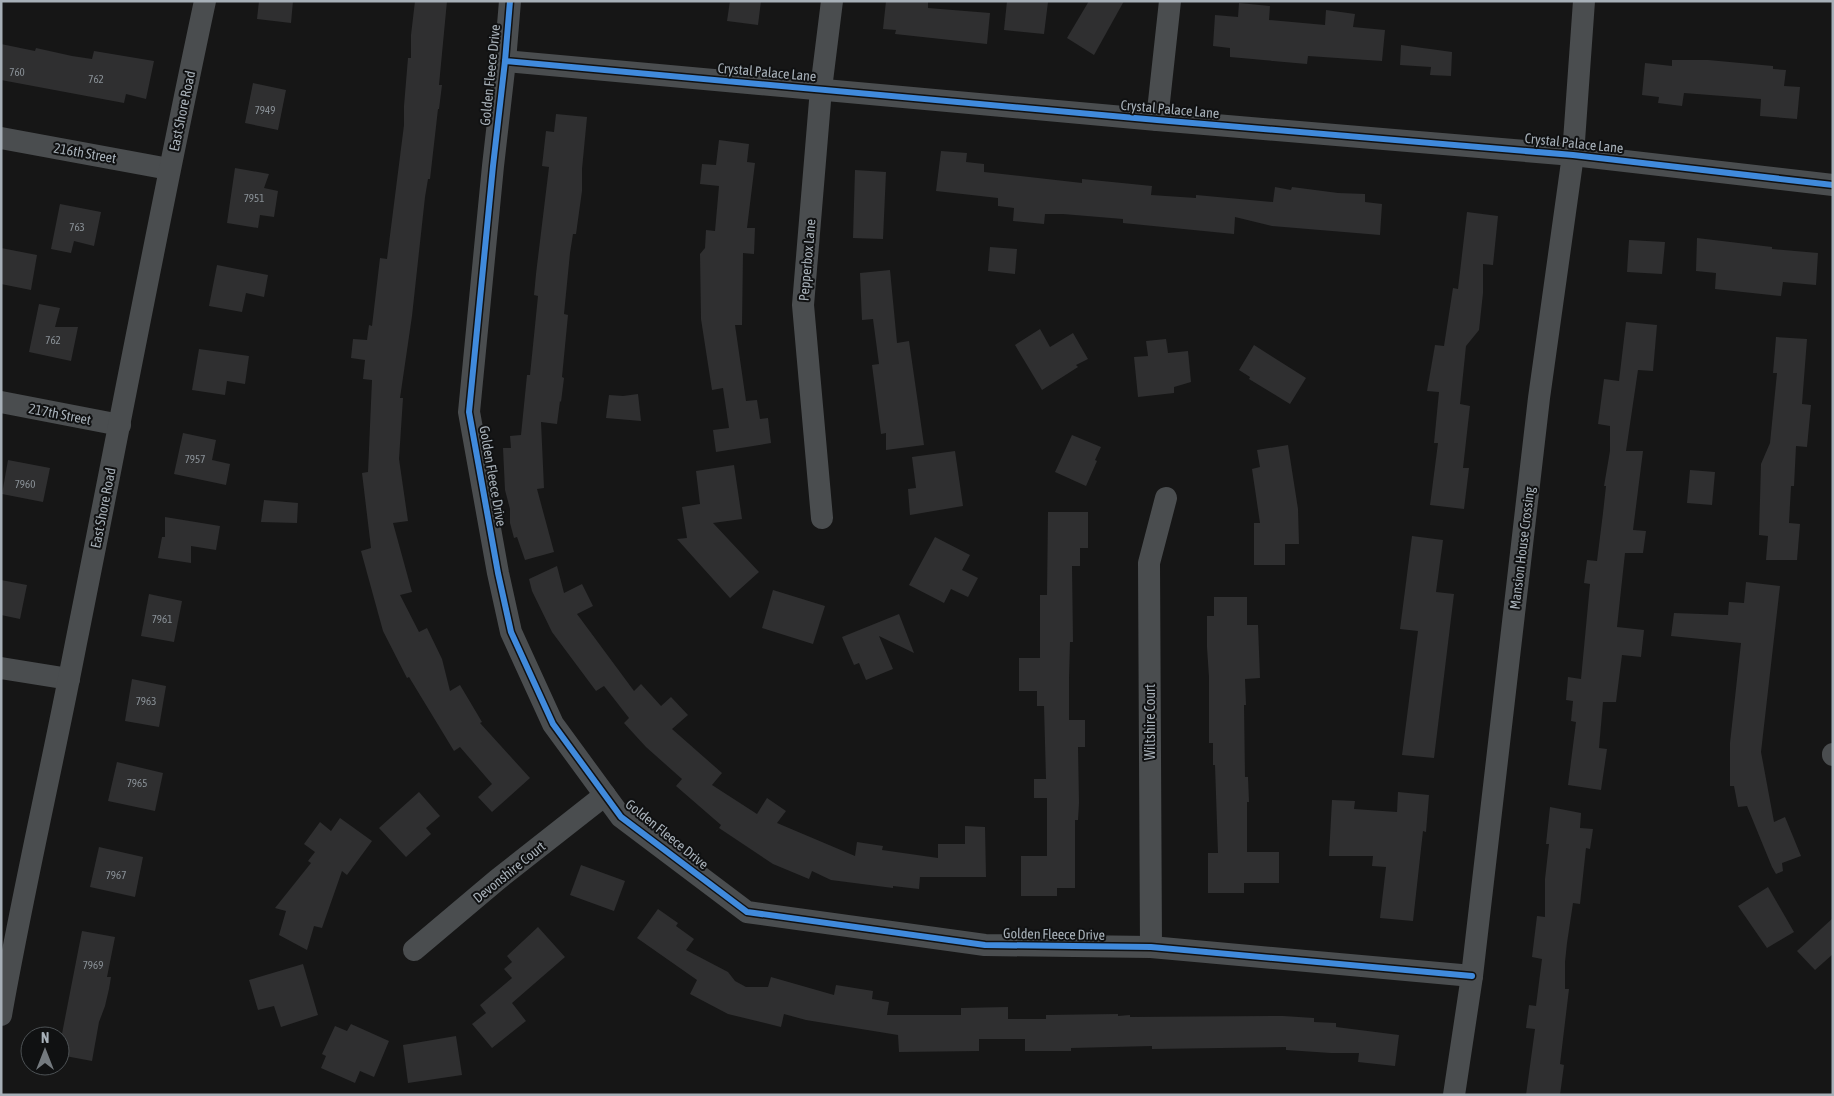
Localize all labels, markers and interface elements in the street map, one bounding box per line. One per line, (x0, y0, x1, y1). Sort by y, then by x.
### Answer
street label: Golden Fleece Drive (477, 24, 503, 126)
street label: Crystal Palace Lane (717, 60, 817, 84)
house number: 760 (9, 66, 25, 78)
street label: East Shore Road (166, 69, 198, 153)
house number: 762 (88, 73, 104, 85)
street label: Crystal Palace Lane (1120, 97, 1220, 121)
house number: 7949 (255, 104, 275, 116)
street label: Crystal Palace Lane (1524, 130, 1624, 156)
street label: 216th Street (52, 140, 118, 166)
house number: 7951 (244, 192, 264, 204)
street label: Pepperbox Lane (795, 218, 819, 302)
house number: 763 (69, 221, 85, 233)
house number: 762 (45, 334, 61, 346)
street label: 217th Street (27, 400, 93, 428)
street label: Golden Fleece Drive (476, 425, 510, 527)
house number: 7957 (185, 453, 205, 465)
street label: East Shore Road (87, 466, 119, 550)
house number: 7960 (15, 478, 35, 490)
street label: Mansion House Crossing (1507, 486, 1537, 610)
house number: 7961 (152, 613, 172, 625)
street label: Wiltshire Court (1142, 684, 1158, 760)
house number: 7963 (136, 695, 156, 707)
house number: 7965 (127, 777, 147, 789)
street label: Golden Fleece Drive (622, 796, 712, 872)
street label: Devonshire Court (470, 838, 548, 906)
house number: 7967 (106, 869, 126, 881)
street label: Golden Fleece Drive (1003, 925, 1105, 943)
house number: 7969 (83, 959, 103, 971)
north arrow (20, 1026, 70, 1076)
text: N (41, 1030, 49, 1046)

